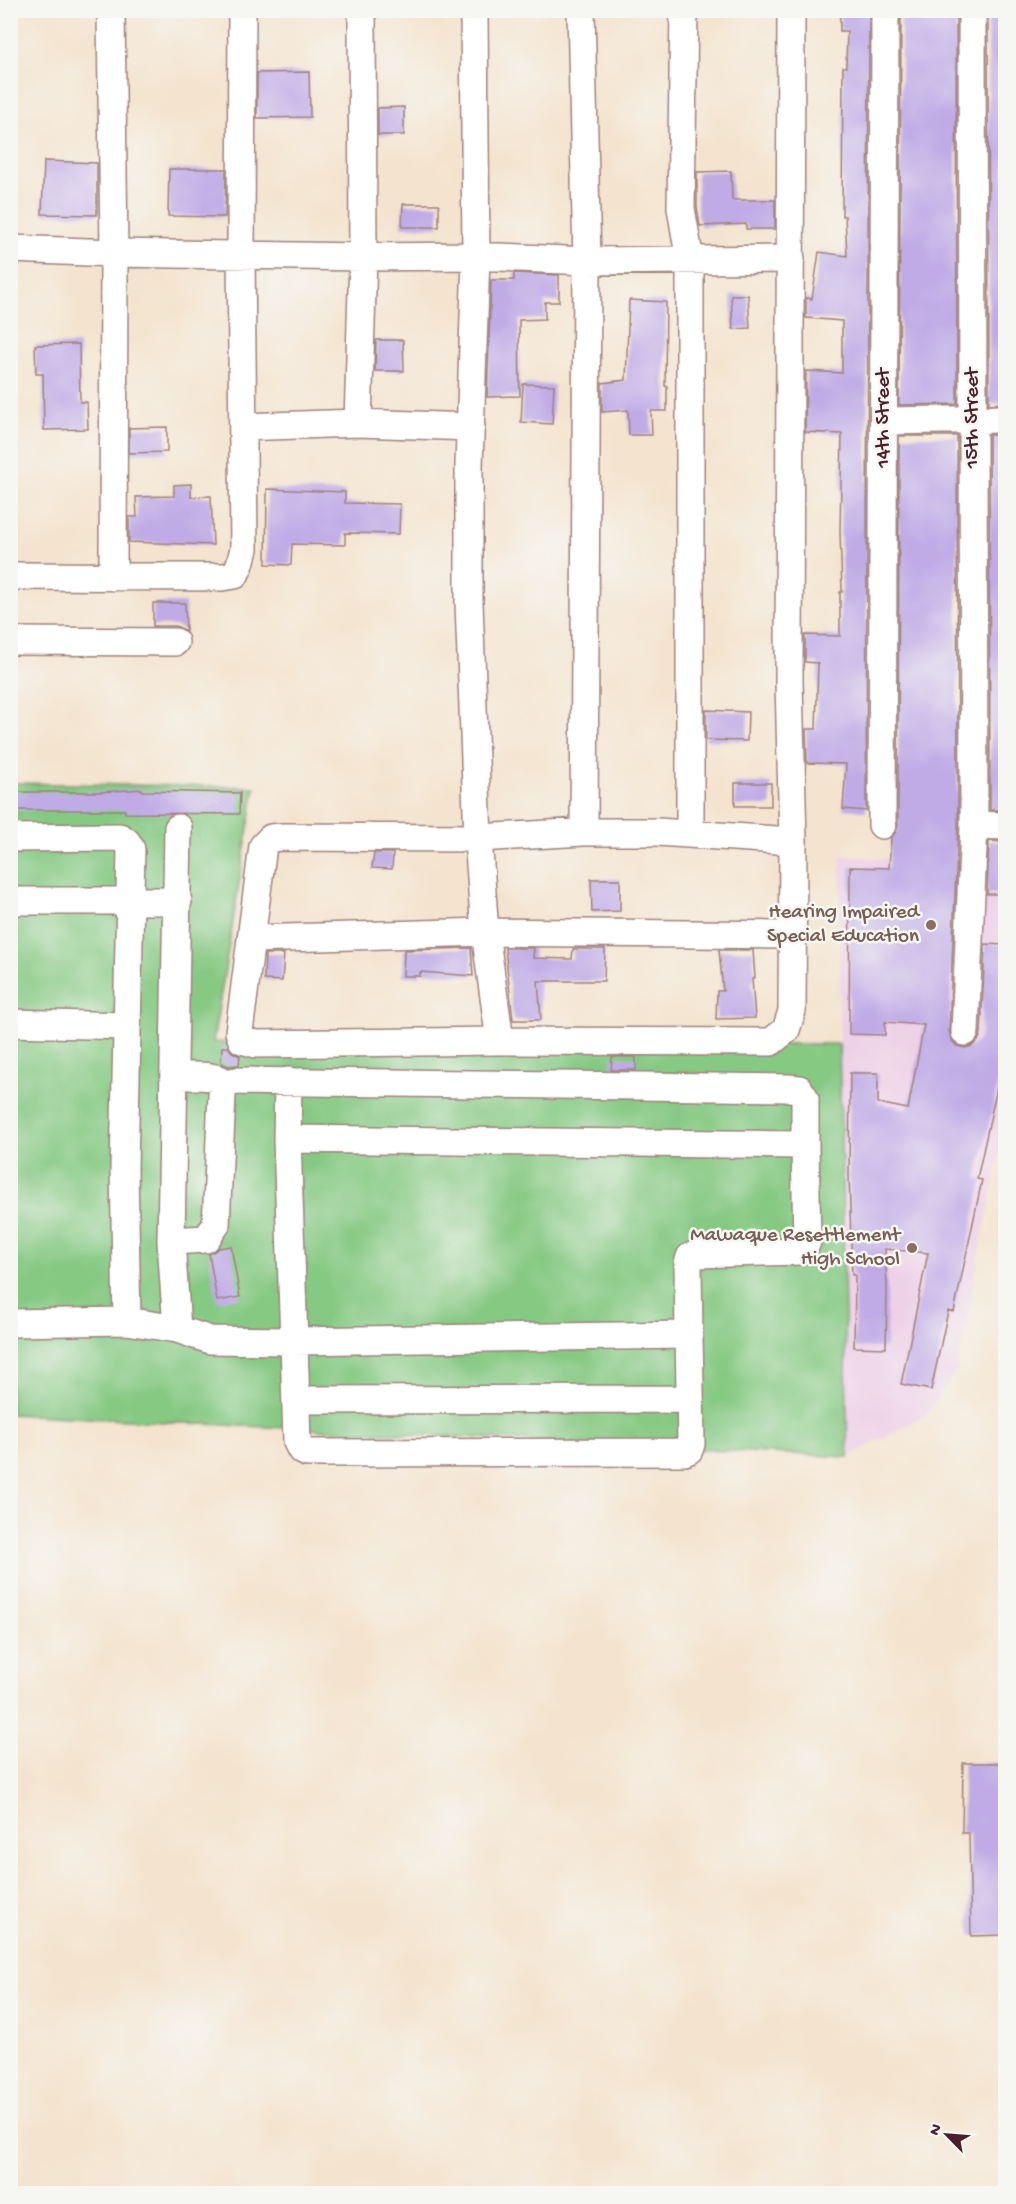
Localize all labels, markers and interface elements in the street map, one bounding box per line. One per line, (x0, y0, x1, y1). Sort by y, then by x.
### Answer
street label: 15th Street (961, 365, 986, 469)
street label: 14th Street (872, 366, 897, 469)
place label: Hearing Impaired Special Education (767, 901, 921, 950)
marker: Hearing Impaired Special Education (924, 918, 938, 932)
place label: Mawaque Resettlement High School (690, 1224, 902, 1273)
marker: Mawaque Resettlement High School (905, 1241, 919, 1255)
north arrow (917, 2105, 977, 2165)
text: N (926, 2121, 948, 2139)

